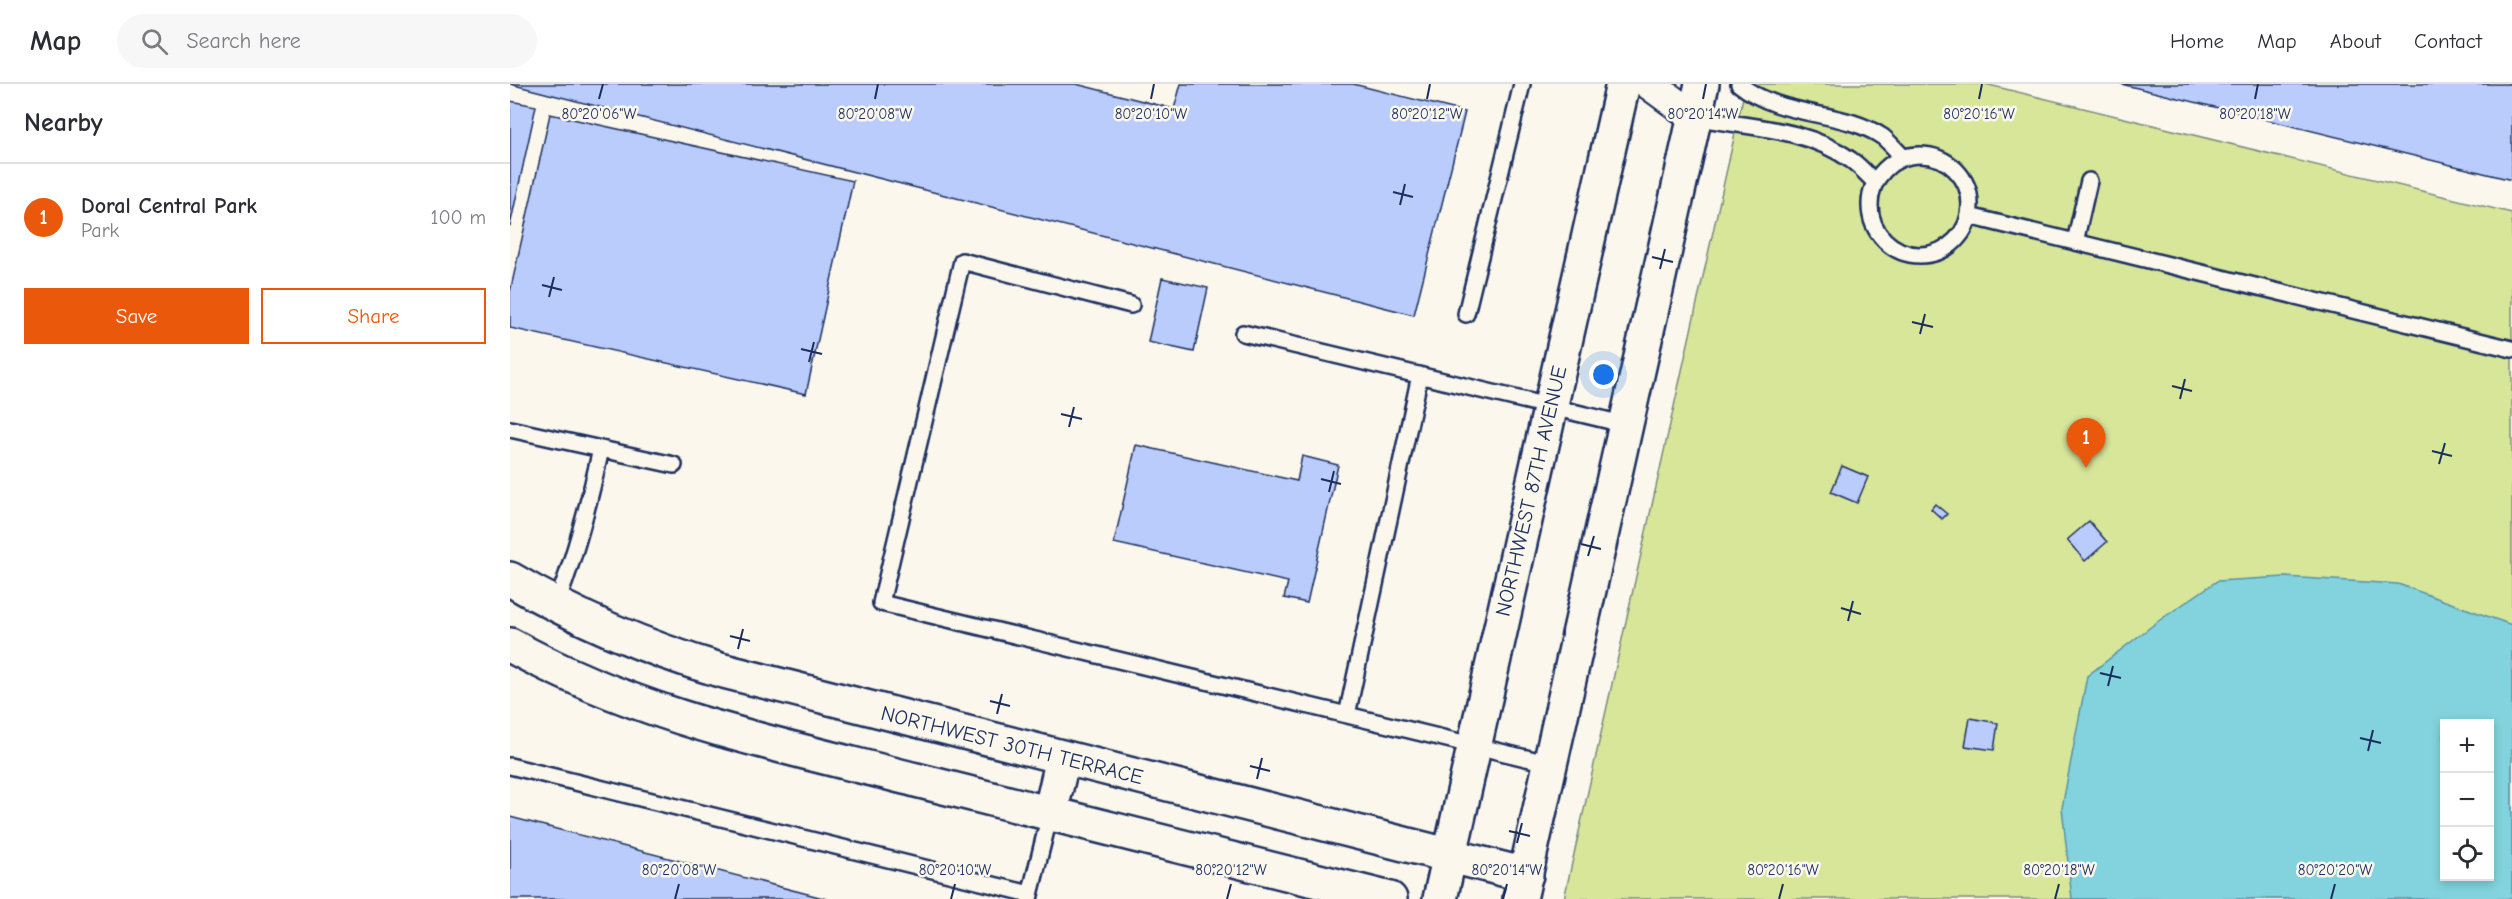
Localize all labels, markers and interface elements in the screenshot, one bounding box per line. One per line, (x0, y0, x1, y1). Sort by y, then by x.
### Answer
search box (117, 14, 537, 68)
text: Map (30, 25, 81, 57)
icon: search (138, 25, 171, 58)
text: Search here (186, 28, 301, 54)
text: Home (2170, 29, 2224, 53)
text: Map (2257, 29, 2297, 53)
text: About (2330, 29, 2381, 53)
text: Contact (2414, 29, 2482, 53)
text: 80°20'06"W (562, 105, 636, 123)
text: 80°20'08"W (838, 105, 912, 123)
text: 80°20'10"W (1115, 105, 1187, 123)
text: 80°20'12"W (1391, 105, 1463, 123)
text: 80°20'14"W (1668, 105, 1738, 123)
text: 80°20'16"W (1943, 105, 2015, 123)
text: 80°20'18"W (2219, 105, 2291, 123)
text: Nearby (24, 108, 103, 138)
text: Doral Central Park (81, 193, 257, 219)
text: 1 (40, 206, 47, 229)
text: 100 m (431, 206, 486, 229)
text: Park (81, 219, 119, 242)
button: Save (24, 288, 249, 344)
button: Share (261, 288, 486, 344)
your location (1589, 360, 1618, 389)
street label: NORTHWEST 87TH AVENUE (1490, 363, 1572, 619)
pin: 1 (2066, 418, 2106, 468)
street label: NORTHWEST 30TH TERRACE (878, 701, 1146, 789)
map controls (2440, 719, 2494, 881)
button: + (2440, 719, 2494, 773)
button: − (2440, 773, 2494, 827)
button: locate (2440, 827, 2494, 881)
text: 80°20'08"W (642, 861, 716, 879)
text: 80°20'10"W (919, 861, 991, 879)
text: 80°20'12"W (1195, 861, 1267, 879)
text: 80°20'14"W (1472, 861, 1542, 879)
text: 80°20'16"W (1747, 861, 1819, 879)
text: 80°20'18"W (2023, 861, 2095, 879)
text: 80°20'20"W (2298, 861, 2372, 879)

